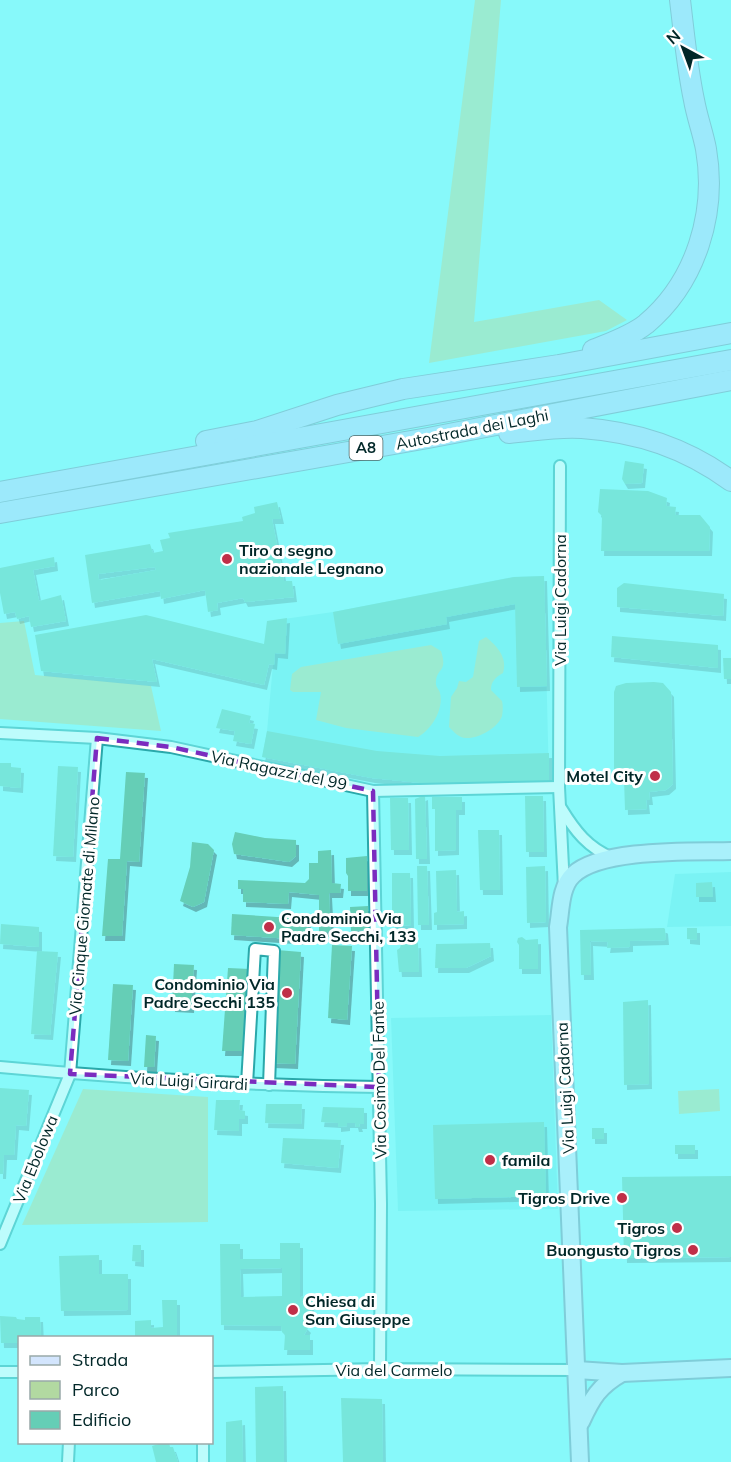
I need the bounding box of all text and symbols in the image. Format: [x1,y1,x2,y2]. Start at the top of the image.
north arrow [653,18,713,78]
text: N [662,25,684,48]
street label: Autostrada dei Laghi [394,404,550,454]
road number: A8 [350,436,382,460]
street label: Via Luigi Cadorna [550,534,570,666]
place label: Tiro a segno nazionale Legnano [239,540,384,578]
marker: Tiro a segno nazionale Legnano [220,552,234,566]
street label: Via Ragazzi del 99 [209,746,349,794]
place label: Motel City [566,766,643,786]
marker: Motel City [648,769,662,783]
street label: Via Cinque Giornate di Milano [64,796,104,1016]
place label: Condominio Via Padre Secchi, 133 [281,908,416,946]
marker: Condominio Via Padre Secchi, 133 [262,920,276,934]
place label: Condominio Via Padre Secchi 135 [143,974,275,1012]
marker: Condominio Via Padre Secchi 135 [280,986,294,1000]
street label: Via Cosimo Del Fante [368,1001,390,1159]
street label: Via Luigi Cadorna [552,1022,578,1154]
street label: Via Luigi Girardi [130,1068,248,1094]
street label: Via Ebolowa [8,1112,62,1206]
place label: famila [502,1150,550,1170]
marker: famila [483,1153,497,1167]
place label: Tigros Drive [518,1188,610,1208]
marker: Tigros Drive [615,1191,629,1205]
place label: Tigros [617,1218,665,1238]
marker: Tigros [670,1221,684,1235]
place label: Buongusto Tigros [546,1240,681,1260]
marker: Buongusto Tigros [686,1243,700,1257]
place label: Chiesa di San Giuseppe [305,1291,410,1329]
marker: Chiesa di San Giuseppe [286,1303,300,1317]
legend [18,1336,213,1444]
text: Strada [72,1348,128,1371]
street label: Via del Carmelo [336,1360,452,1380]
text: Parco [72,1378,120,1401]
text: Edificio [72,1408,131,1431]

